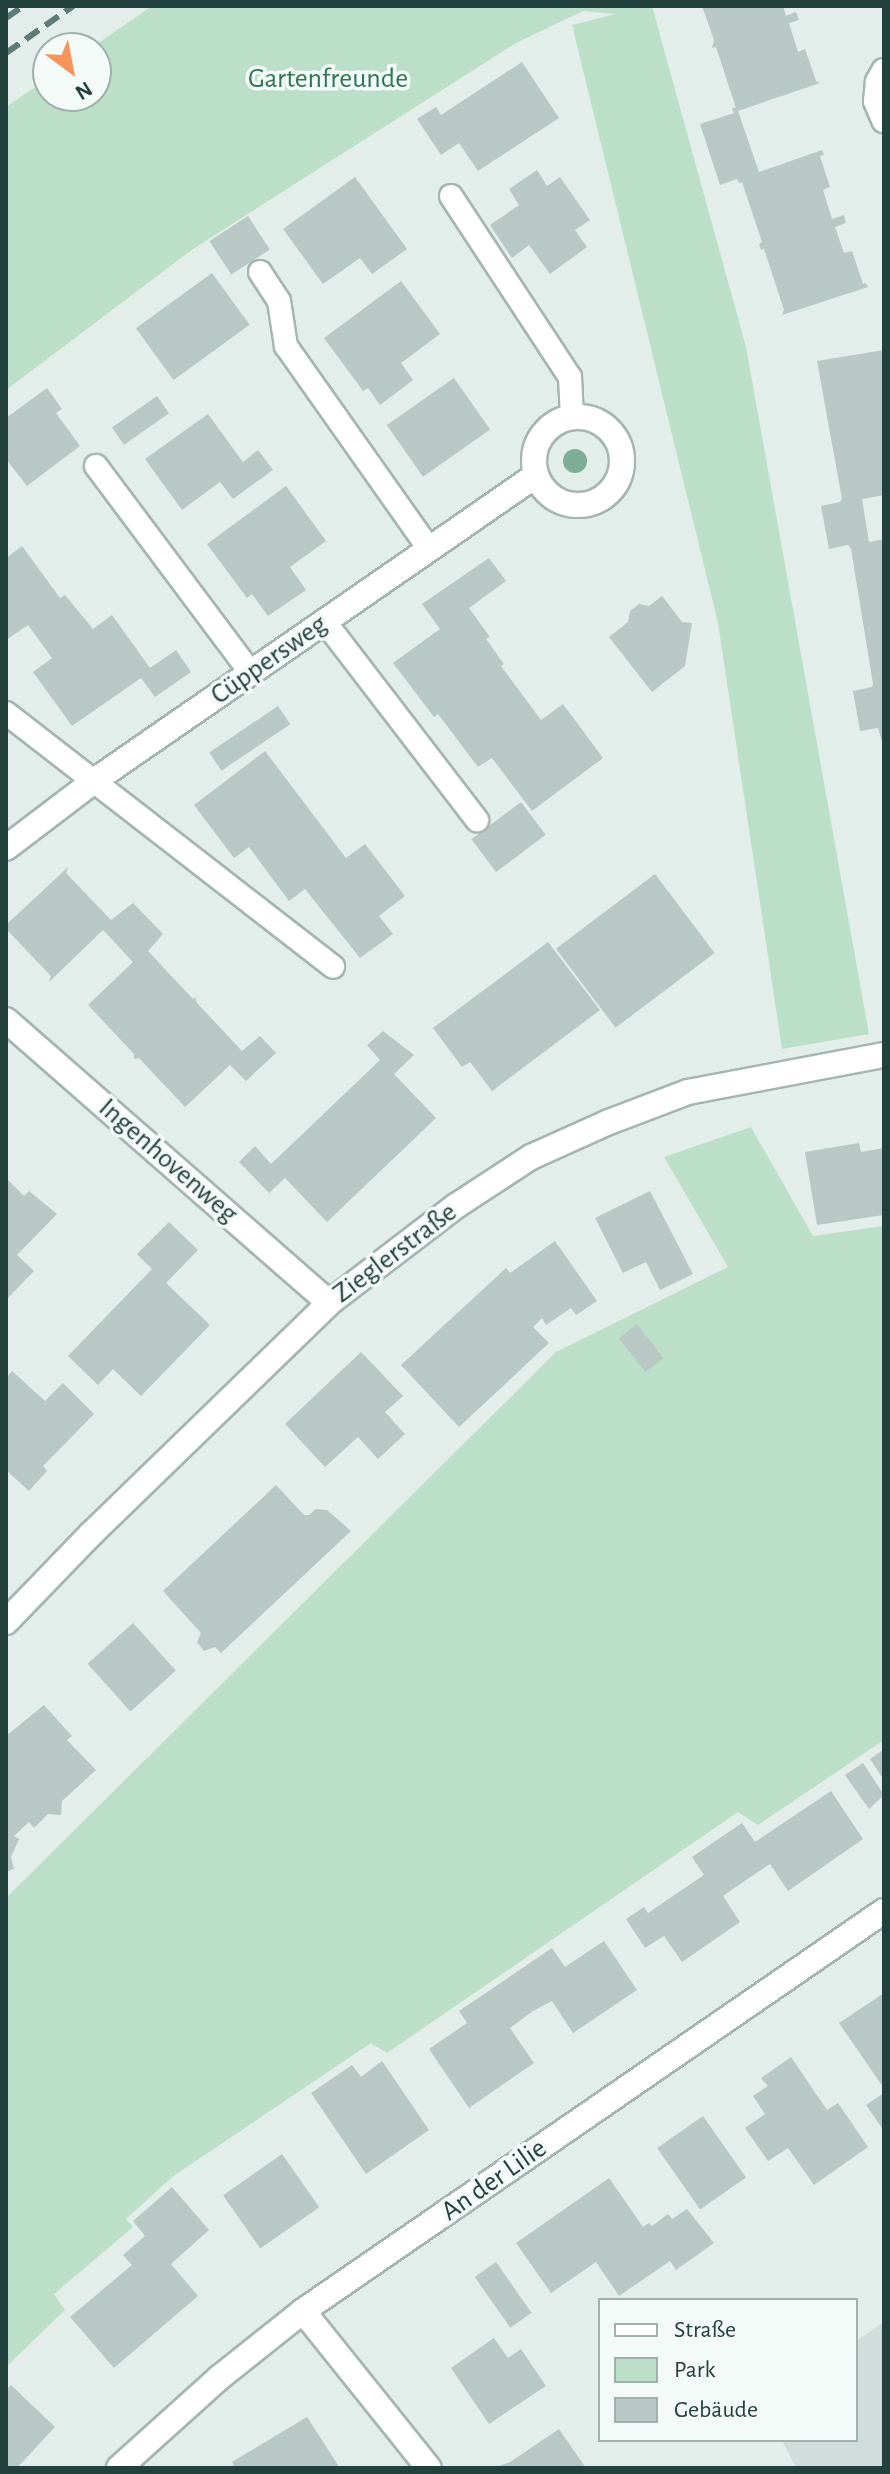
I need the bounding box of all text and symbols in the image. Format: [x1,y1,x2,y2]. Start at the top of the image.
north arrow [32,32,112,112]
park label: Gartenfreunde [248,62,408,96]
text: N [71,77,96,104]
street label: Cüppersweg [204,608,334,712]
street label: Ingenhovenweg [91,1091,245,1231]
street label: Zieglerstraße [327,1196,463,1310]
street label: An der Lilie [435,2132,553,2228]
legend [598,2298,858,2442]
text: Straße [674,2318,736,2342]
text: Park [674,2358,715,2382]
text: Gebäude [674,2398,758,2422]

